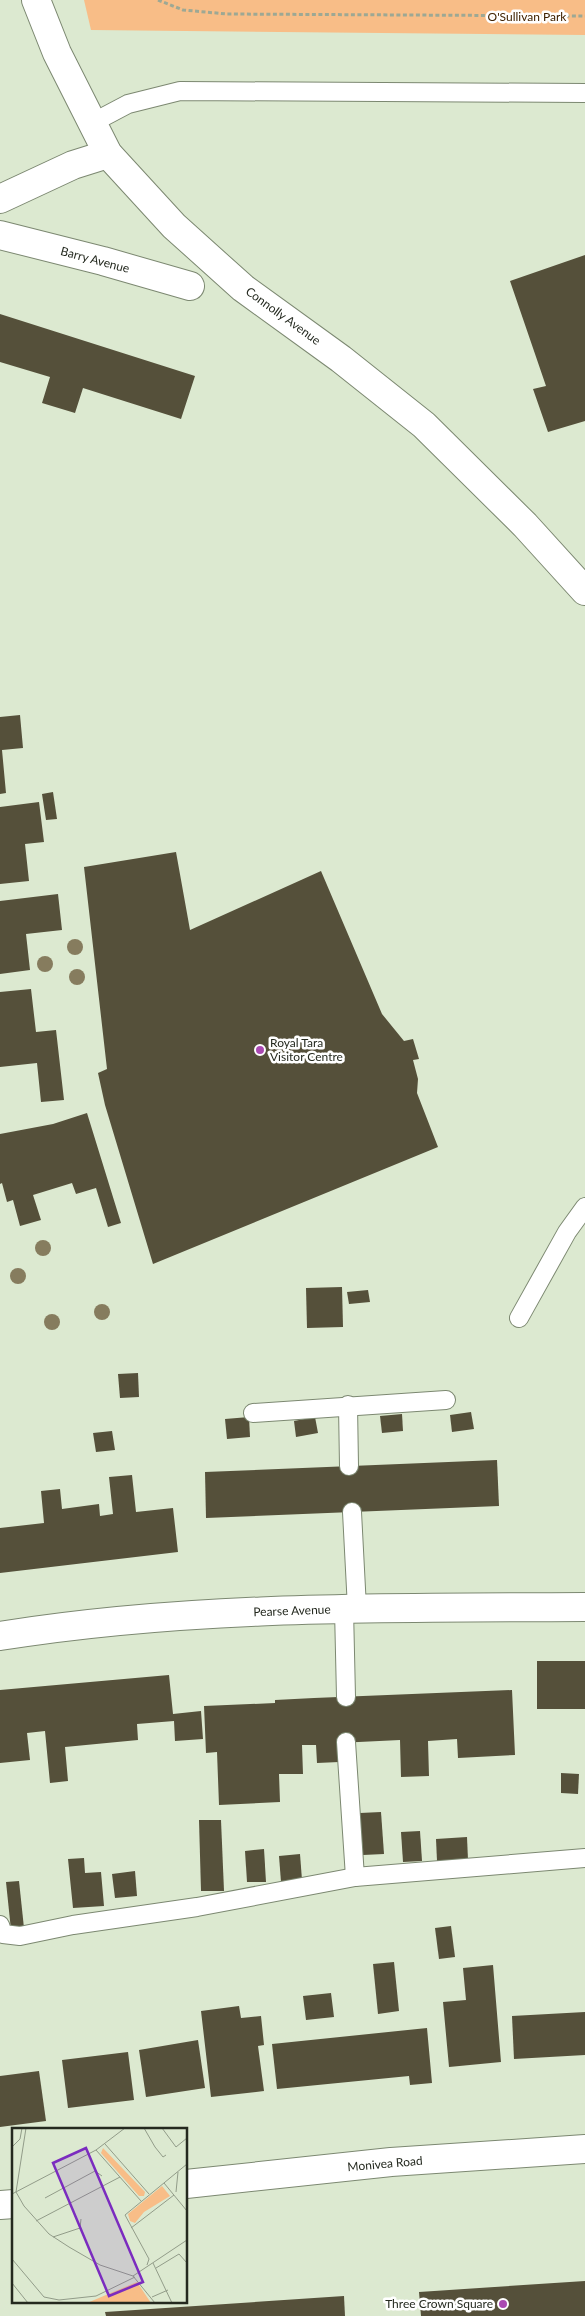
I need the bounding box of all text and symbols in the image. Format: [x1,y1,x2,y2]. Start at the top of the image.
park label: O'Sullivan Park [488,9,567,24]
street label: Barry Avenue [59,243,131,276]
street label: Connolly Avenue [243,283,324,348]
place label: Royal Tara Visitor Centre [270,1035,343,1064]
marker: Royal Tara Visitor Centre [254,1044,266,1056]
street label: Pearse Avenue [253,1602,331,1619]
inset map [12,2128,188,2304]
street label: Monivea Road [347,2153,423,2174]
place label: Three Crown Square [385,2296,493,2311]
marker: Three Crown Square [497,2298,509,2310]

